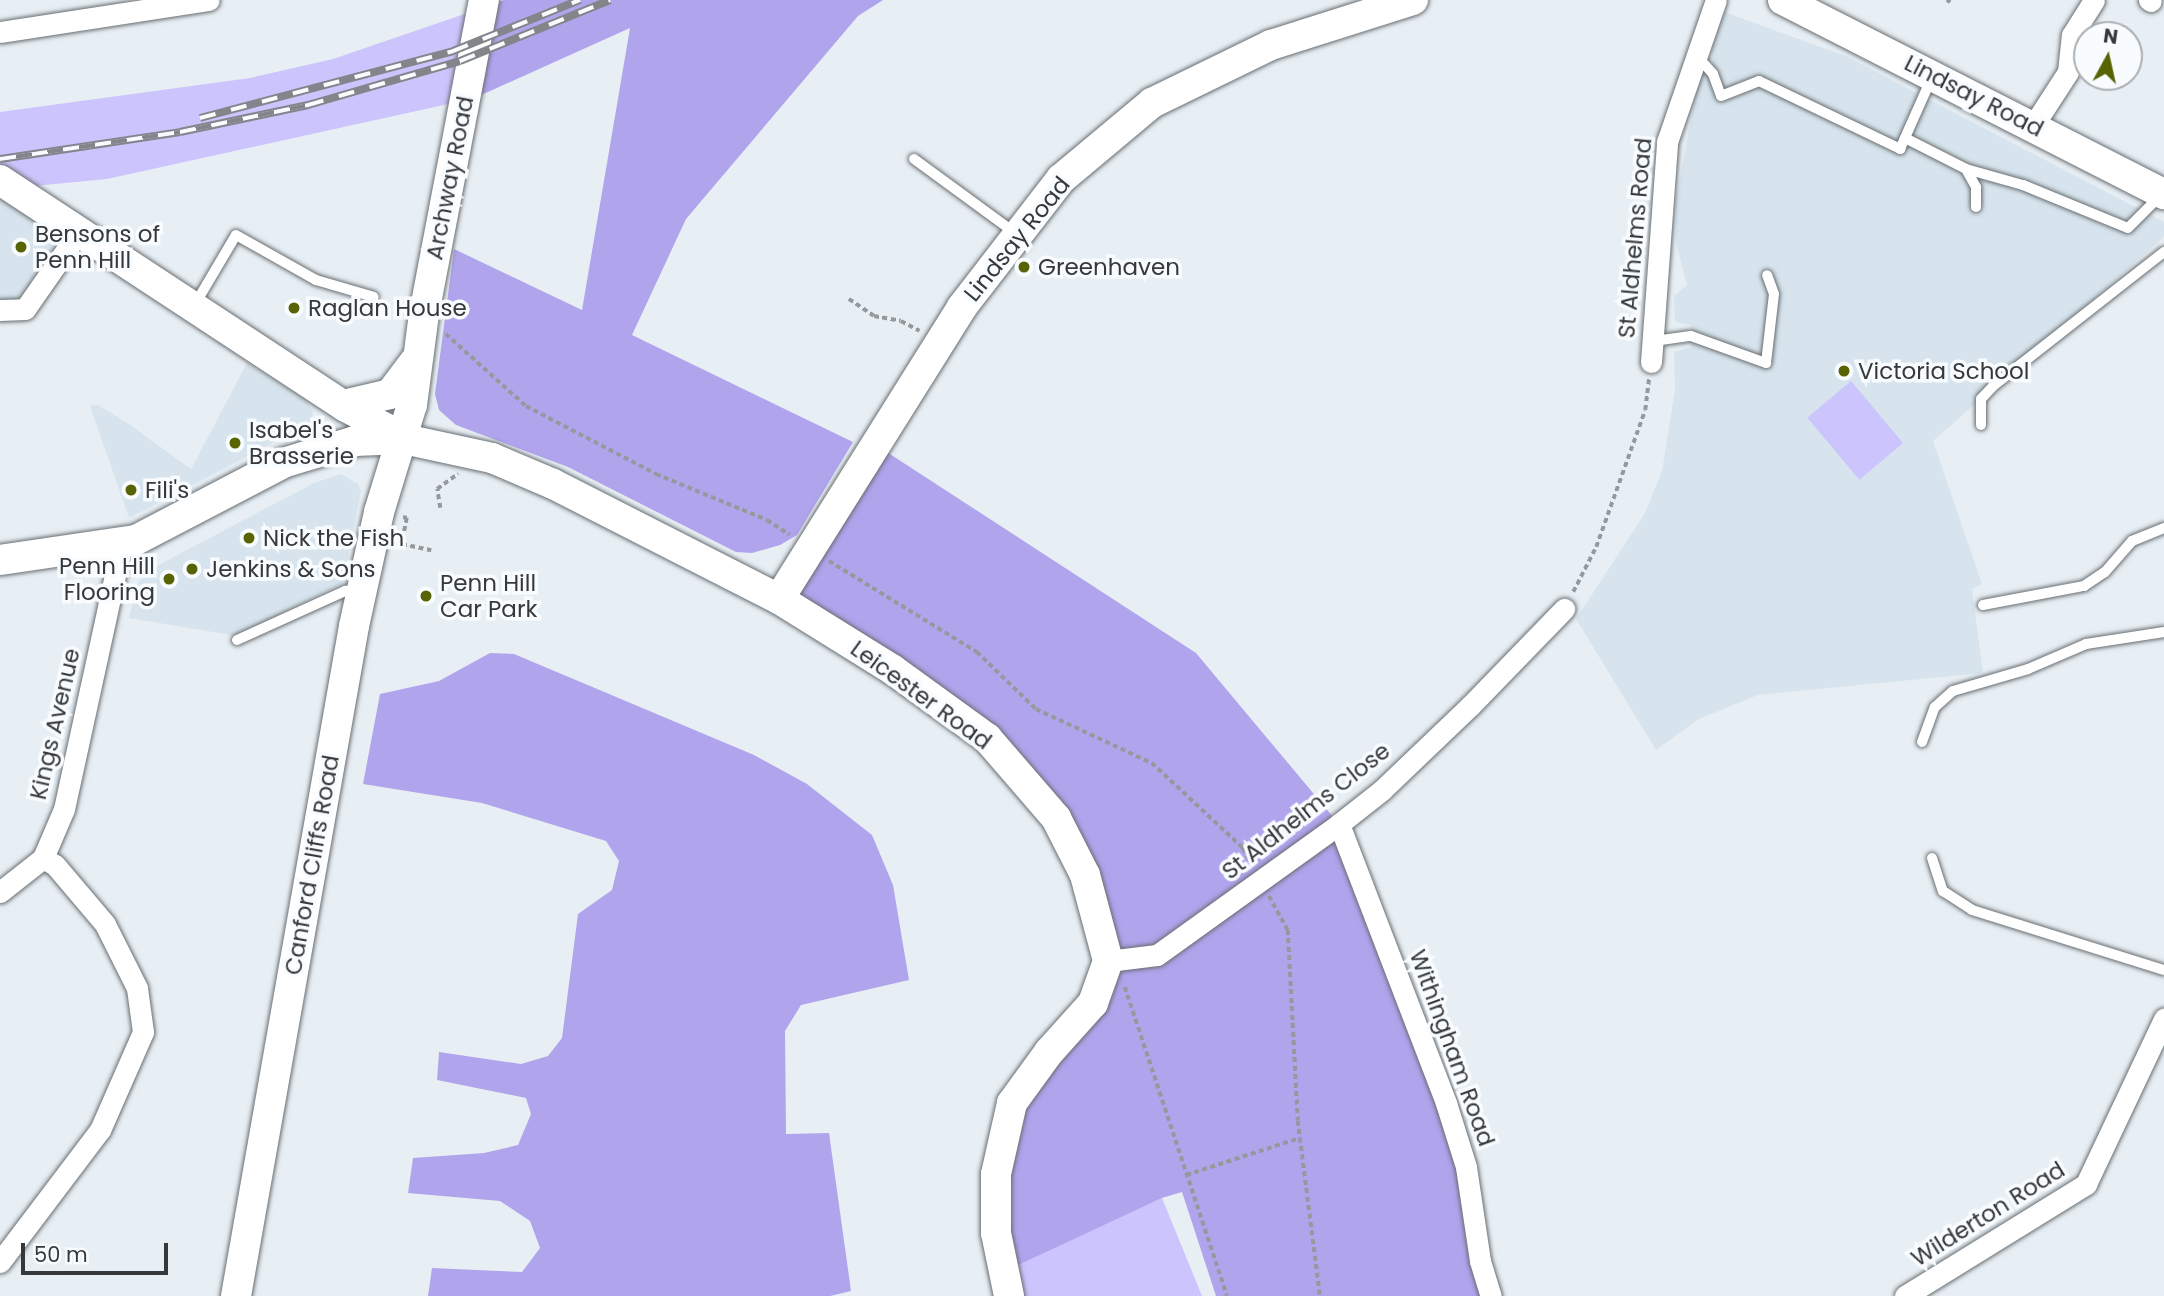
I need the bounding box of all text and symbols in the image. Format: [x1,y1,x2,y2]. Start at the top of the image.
north arrow [2073,21,2143,91]
text: N [2102,22,2120,51]
street label: Lindsay Road [1900,49,2048,143]
street label: Archway Road [421,94,479,262]
street label: St Aldhelms Road [1612,137,1658,339]
street label: Lindsay Road [958,171,1076,307]
place label: Bensons of Penn Hill [35,220,160,274]
marker: Bensons of Penn Hill [13,239,29,255]
place label: Greenhaven [1038,253,1180,281]
marker: Greenhaven [1016,259,1032,275]
place label: Raglan House [308,294,467,322]
marker: Raglan House [286,300,302,316]
place label: Victoria School [1858,357,2029,385]
marker: Victoria School [1836,363,1852,379]
place label: Isabel's Brasserie [249,416,354,470]
marker: Isabel's Brasserie [227,435,243,451]
place label: Fili's [145,476,189,504]
marker: Fili's [123,482,139,498]
place label: Nick the Fish [263,524,404,552]
marker: Nick the Fish [241,530,257,546]
place label: Penn Hill Flooring [59,552,155,606]
place label: Jenkins & Sons [206,555,376,583]
marker: Jenkins & Sons [184,561,200,577]
place label: Penn Hill Car Park [440,569,537,623]
marker: Penn Hill Flooring [161,571,177,587]
marker: Penn Hill Car Park [418,588,434,604]
street label: Leicester Road [845,635,997,755]
street label: Kings Avenue [24,646,86,802]
street label: St Aldhelms Close [1216,737,1396,885]
street label: Canford Cliffs Road [279,753,345,977]
street label: Withingham Road [1404,946,1500,1150]
street label: Wilderton Road [1906,1156,2070,1272]
scale bar [24,1230,172,1274]
text: 50 m [34,1240,88,1269]

